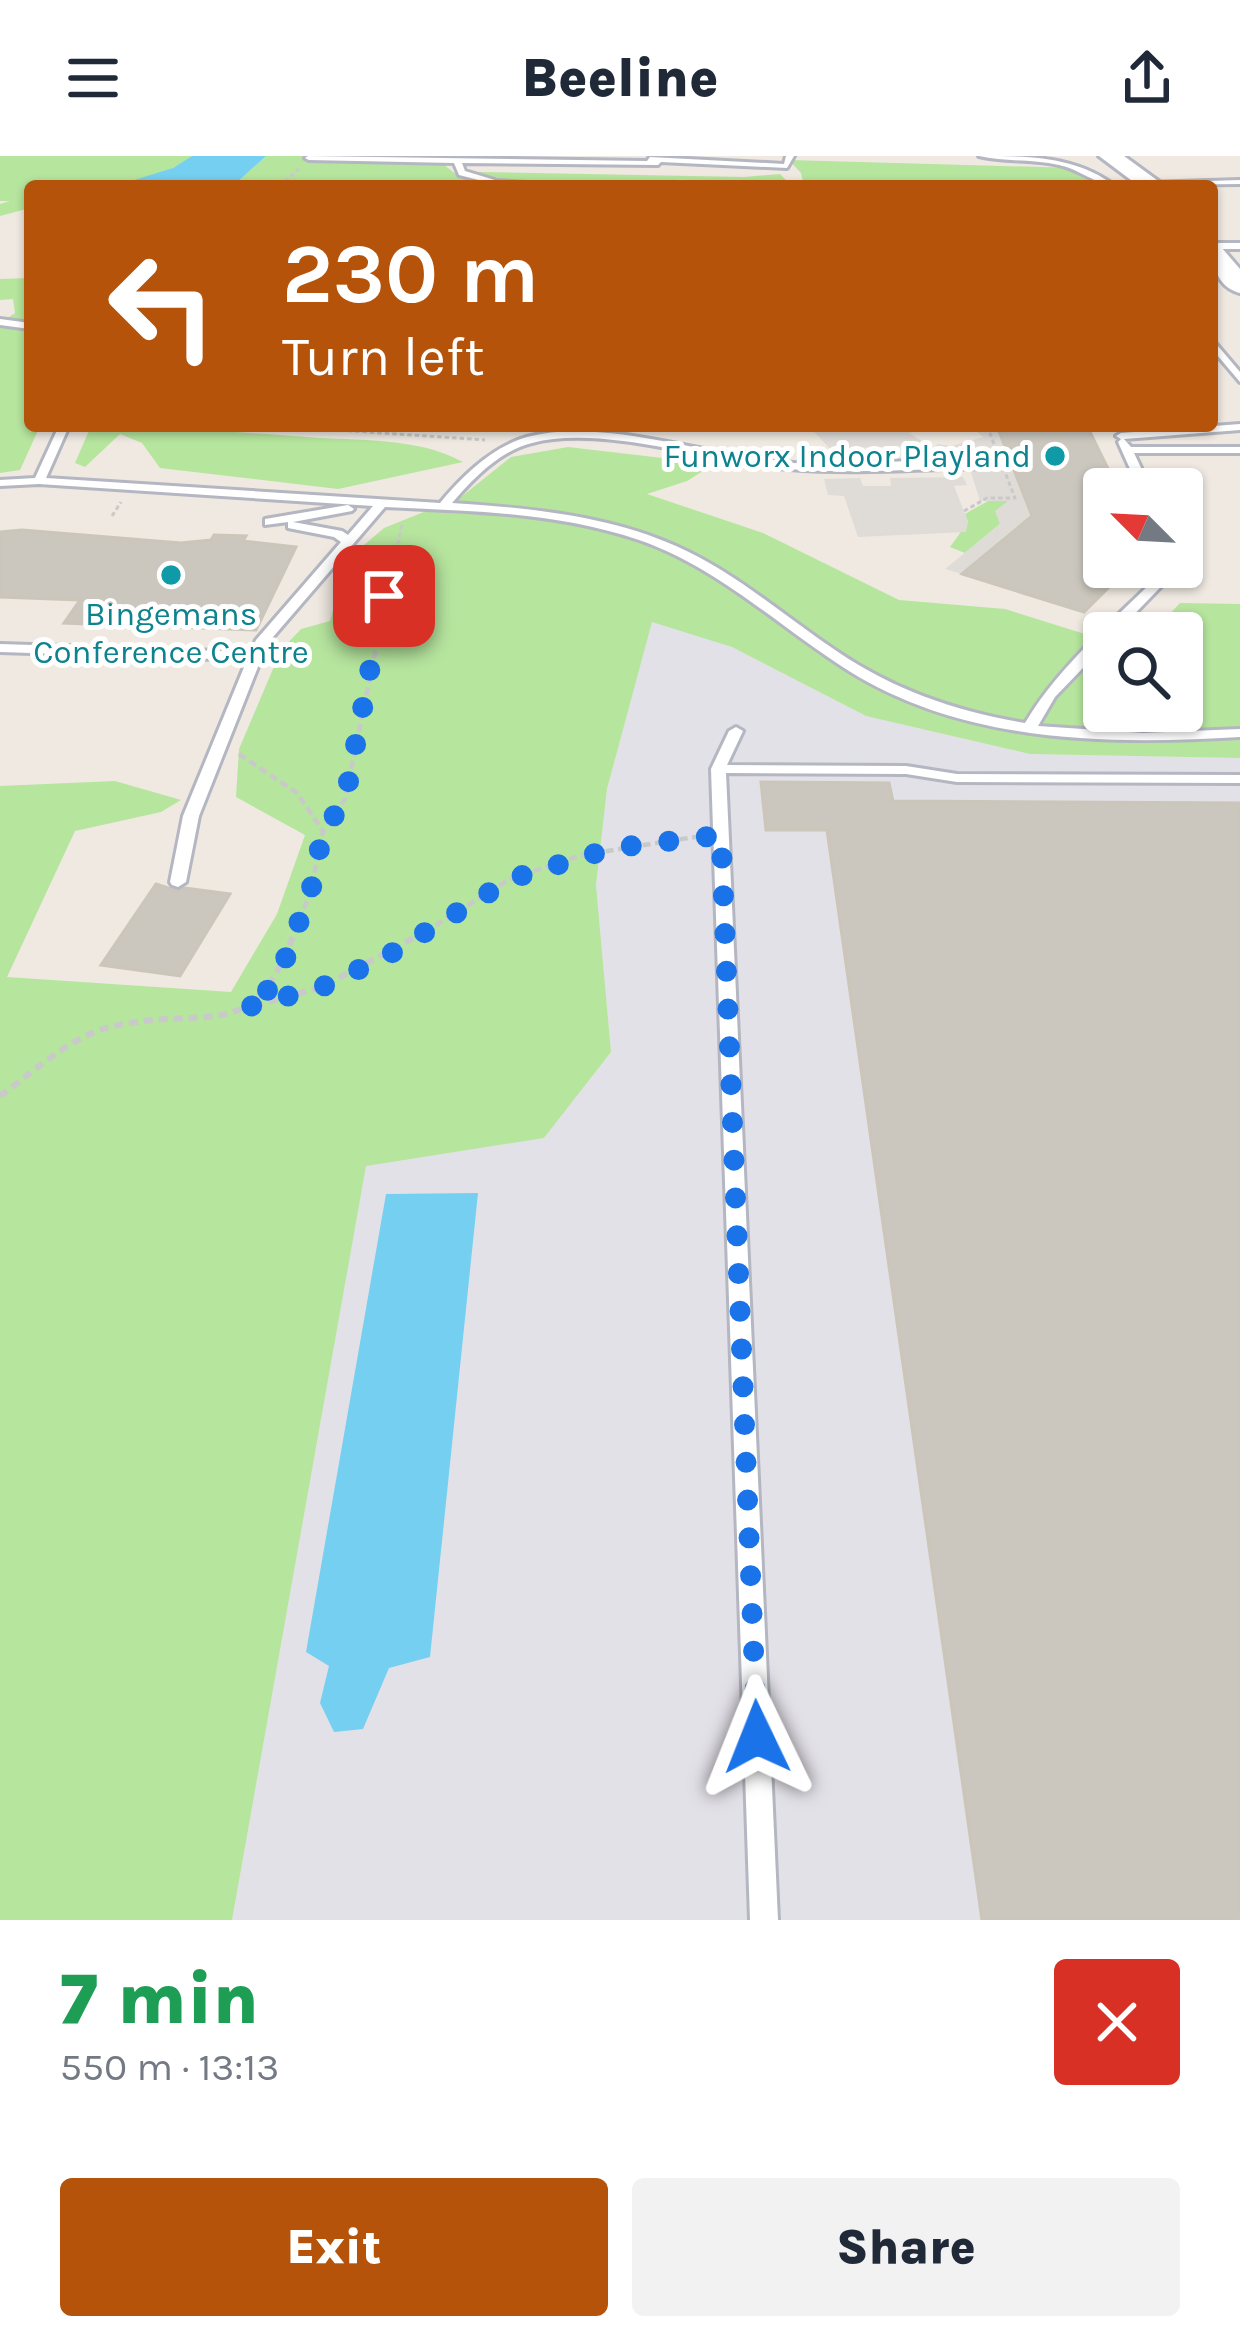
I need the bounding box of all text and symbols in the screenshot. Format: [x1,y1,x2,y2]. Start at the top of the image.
icon: menu [60,45,126,111]
icon: share [1114,45,1180,111]
text: Beeline [521,46,719,110]
text: 230 m [282,225,539,323]
icon: left [84,228,240,384]
text: Turn left [282,325,485,389]
place label: Funworx Indoor Playland [664,437,1031,475]
marker: Funworx Indoor Playland [1042,443,1068,469]
north arrow [1083,468,1203,588]
map controls [1083,468,1203,732]
pin [333,545,435,647]
marker: Bingemans Conference Centre [158,562,184,588]
icon: arrive [351,563,417,629]
place label: Bingemans Conference Centre [33,595,309,671]
button: search [1083,612,1203,732]
position arrow [694,1674,820,1800]
text: 7 min [60,1957,259,2041]
button: close [1054,1959,1180,2085]
text: 550 m · 13:13 [60,2044,279,2090]
button: Exit [60,2178,608,2316]
button: Share [632,2178,1180,2316]

